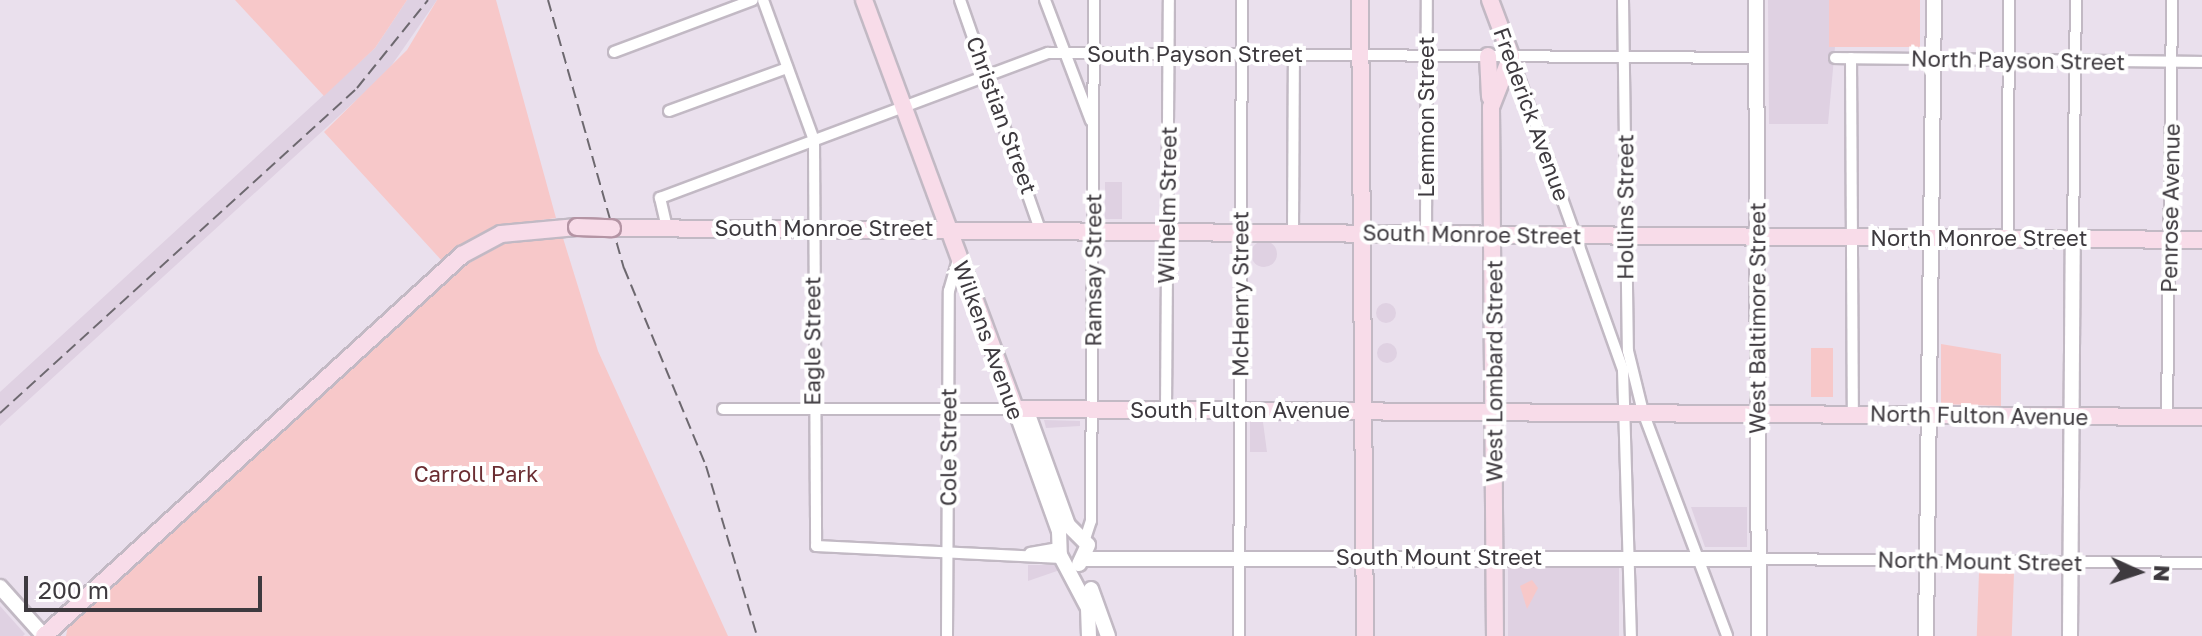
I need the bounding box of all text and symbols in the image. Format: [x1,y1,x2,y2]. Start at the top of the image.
street label: Frederick Avenue [1488,24,1576,204]
street label: Christian Street [961,33,1043,197]
street label: Lemmon Street [1413,36,1439,198]
street label: South Payson Street [1087,41,1303,67]
street label: North Payson Street [1911,45,2125,75]
street label: Penrose Avenue [2155,123,2185,293]
street label: Wilhelm Street [1152,126,1182,284]
street label: Hollins Street [1612,134,1638,280]
street label: Ramsay Street [1080,193,1106,347]
street label: West Baltimore Street [1744,202,1770,434]
street label: McHenry Street [1227,211,1253,377]
street label: South Monroe Street [714,215,934,241]
street label: South Monroe Street [1362,219,1582,249]
street label: North Monroe Street [1870,225,2088,251]
street label: Wilkens Avenue [948,257,1030,423]
street label: West Lombard Street [1481,260,1507,482]
street label: Eagle Street [799,276,825,406]
street label: Cole Street [935,388,961,506]
street label: South Fulton Avenue [1130,397,1350,423]
street label: North Fulton Avenue [1870,400,2088,430]
park label: Carroll Park [414,461,538,487]
north arrow [2098,532,2178,612]
street label: South Mount Street [1336,544,1542,570]
street label: North Mount Street [1877,546,2083,576]
scale bar [28,560,266,610]
text: N [2149,564,2176,582]
text: 200 m [38,575,109,604]

